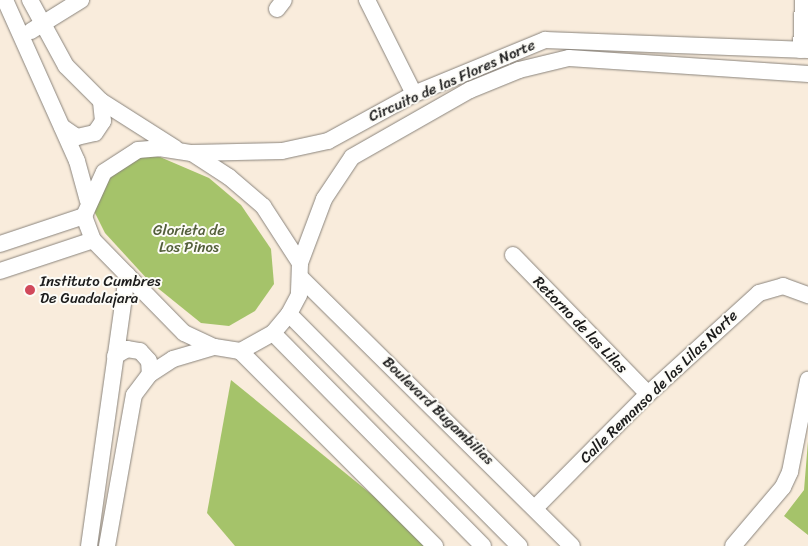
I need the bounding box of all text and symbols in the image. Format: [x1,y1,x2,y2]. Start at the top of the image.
street label: Circuito de las Flores Norte [365,36,539,126]
park label: Glorieta de Los Pinos [153,221,225,256]
place label: Instituto Cumbres De Guadalajara [40,272,161,307]
street label: Retorno de las Lilas [529,273,631,377]
marker: Instituto Cumbres De Guadalajara [24,284,36,296]
street label: Calle Remanso de las Lilas Norte [576,307,742,467]
street label: Boulevard Bugambilias [378,353,498,469]

